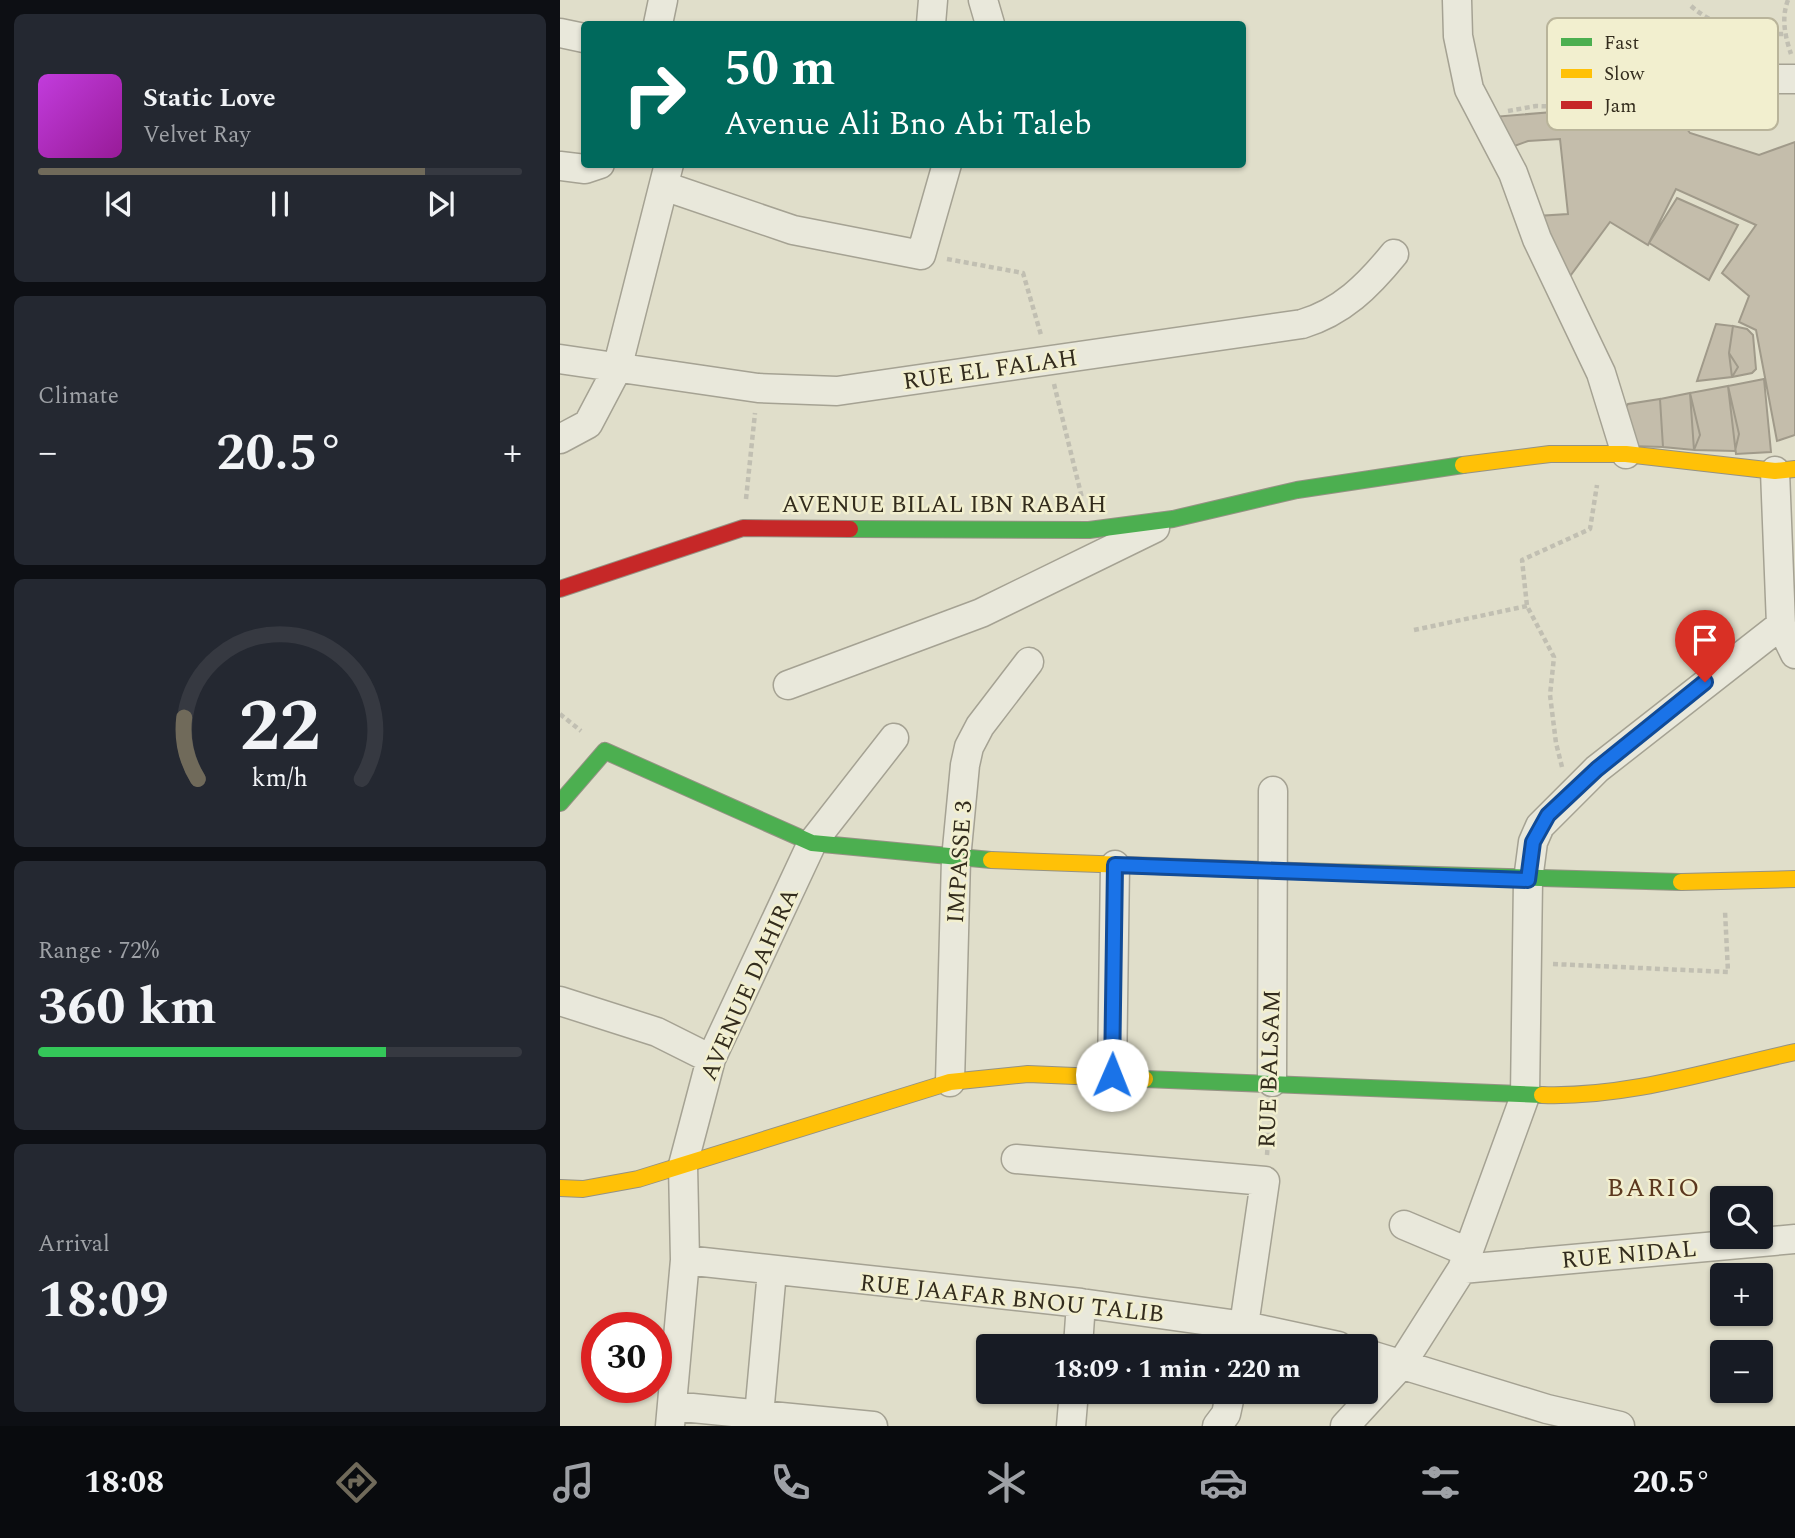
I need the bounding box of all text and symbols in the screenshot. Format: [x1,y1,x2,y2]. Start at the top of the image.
legend [1547,18,1778,130]
text: Fast [1604,29,1640,58]
text: 50 m [724,32,835,107]
icon: right [609,49,700,140]
text: Slow [1604,60,1645,89]
text: Static Love [143,78,276,118]
text: Jam [1604,92,1636,121]
text: Avenue Ali Bno Abi Taleb [724,100,1092,149]
text: Velvet Ray [143,118,250,153]
icon: previous [100,185,138,223]
icon: pause [261,185,299,223]
icon: next [422,185,460,223]
street label: RUE EL FALAH [901,340,1080,400]
text: Climate [38,379,119,414]
text: 20.5° [216,414,344,493]
text: − [38,424,57,482]
text: + [503,424,522,482]
street label: AVENUE BILAL IBN RABAH [781,487,1107,523]
pin [1675,610,1735,682]
icon: arrive [1686,621,1724,659]
text: 22 [239,672,321,783]
text: km/h [252,760,308,798]
street label: IMPASSE 3 [938,800,982,925]
street label: AVENUE DAHIRA [691,882,809,1087]
text: Range · 72% [38,934,159,969]
text: 360 km [38,968,217,1047]
street label: RUE BALSAM [1249,989,1291,1149]
position arrow [1075,1038,1149,1112]
district label: BARIO [1607,1168,1701,1208]
map controls [1710,1186,1773,1403]
button: search [1710,1186,1773,1249]
text: Arrival [38,1227,110,1262]
street label: RUE NIDAL [1560,1231,1698,1279]
text: 18:09 [38,1261,169,1340]
button: + [1710,1263,1773,1326]
street label: RUE JAAFAR BNOU TALIB [858,1265,1166,1333]
speed limit sign: 30 [581,1312,672,1403]
button: − [1710,1340,1773,1403]
text: 18:09 · 1 min · 220 m [1053,1349,1301,1389]
text: 18:08 [84,1458,164,1507]
icon: directions [332,1458,381,1507]
icon: music [549,1458,598,1507]
icon: phone [766,1458,815,1507]
icon: climate [982,1458,1031,1507]
icon: car [1199,1458,1248,1507]
icon: filters [1416,1458,1465,1507]
text: 20.5° [1633,1458,1711,1507]

